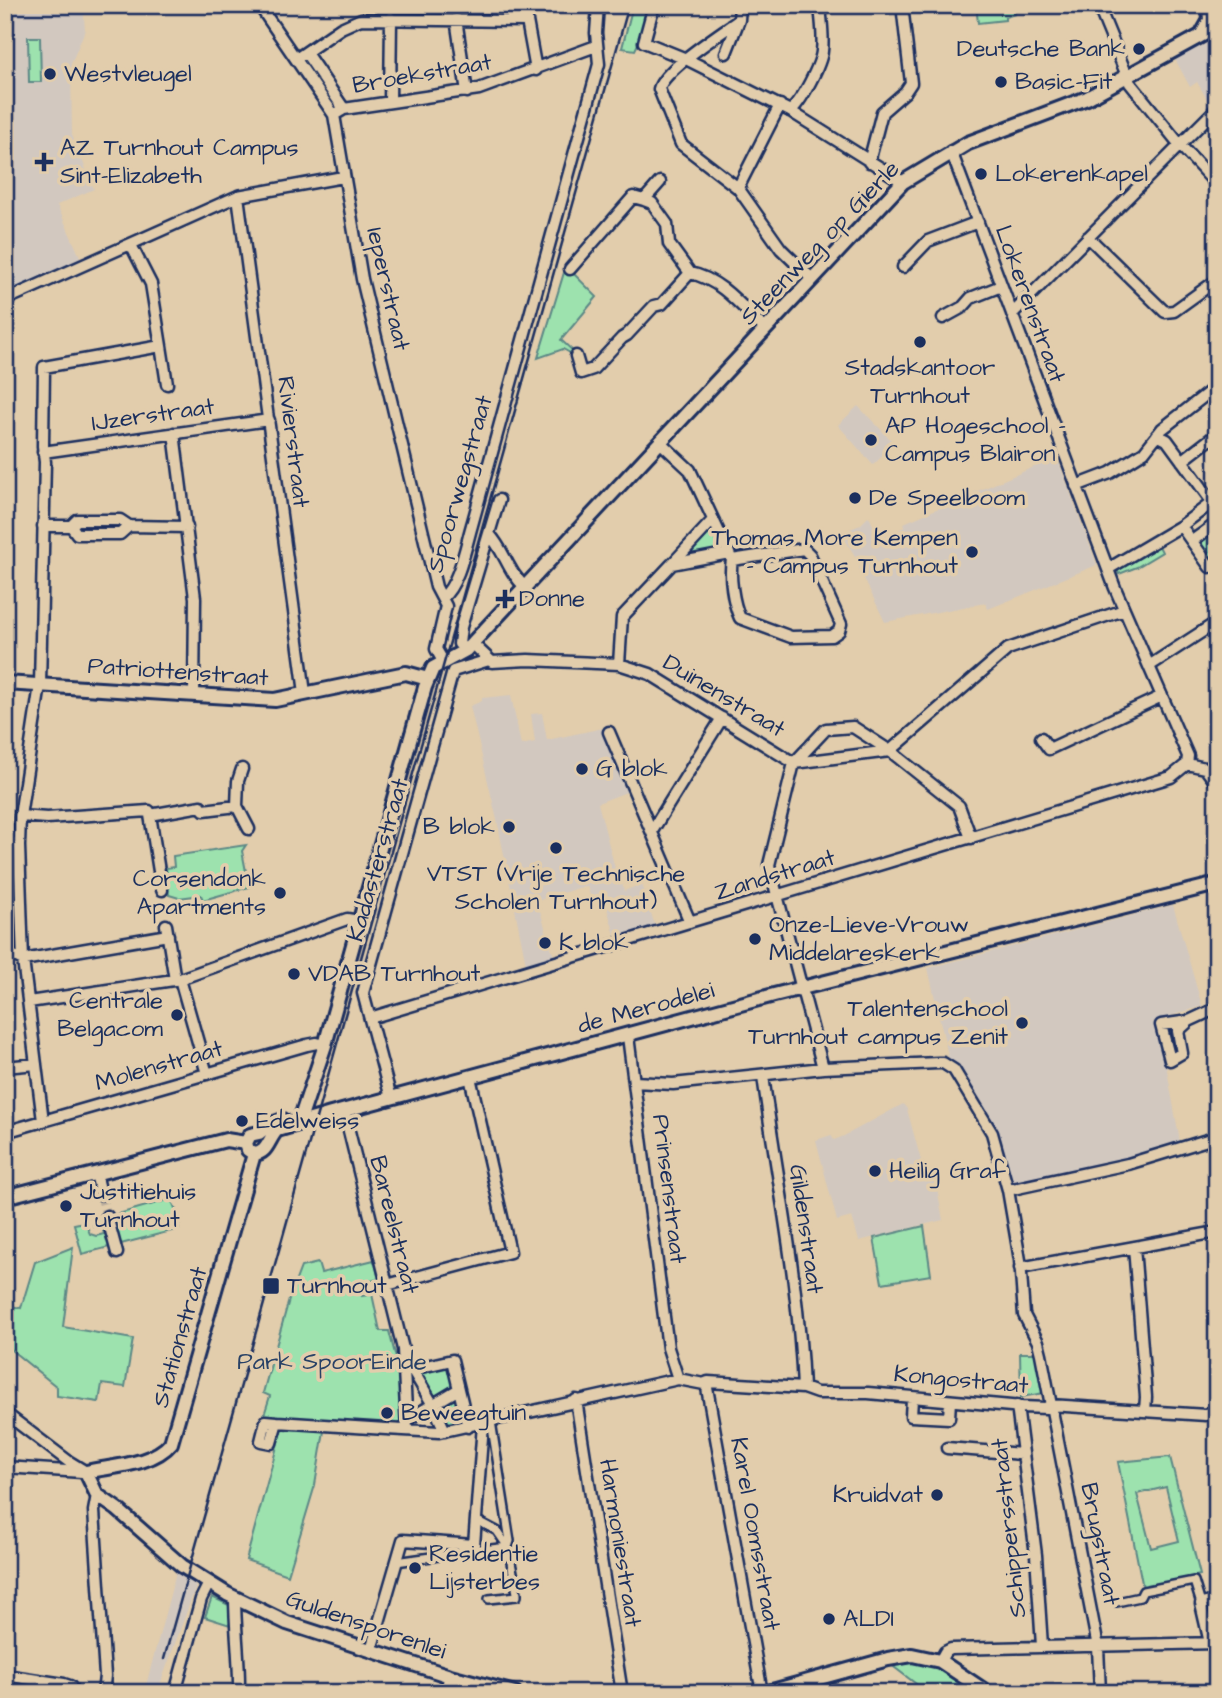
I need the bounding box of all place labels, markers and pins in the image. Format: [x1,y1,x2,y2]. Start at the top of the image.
place label: Deutsche Bank [957,32,1125,66]
marker: Deutsche Bank [1131,41,1147,57]
place label: Westvleugel [64,57,192,92]
place label: Basic-Fit [1015,65,1113,99]
marker: Westvleugel [42,66,58,82]
marker: Basic-Fit [993,74,1009,90]
place label: AZ Turnhout Campus Sint-Elizabeth [60,131,299,193]
marker: AZ Turnhout Campus Sint-Elizabeth [34,152,54,172]
place label: Lokerenkapel [995,157,1148,191]
marker: Lokerenkapel [973,166,989,182]
marker: Stadskantoor Turnhout [912,334,928,350]
place label: Stadskantoor Turnhout [845,351,995,413]
place label: AP Hogeschool - Campus Blairon [885,409,1066,471]
marker: AP Hogeschool - Campus Blairon [863,432,879,448]
place label: De Speelboom [869,481,1025,515]
marker: De Speelboom [847,490,863,506]
place label: Thomas More Kempen - Campus Turnhout [711,521,958,583]
marker: Thomas More Kempen - Campus Turnhout [964,544,980,560]
place label: Donne [519,582,585,616]
marker: Donne [497,591,513,607]
place label: G blok [596,752,668,786]
marker: G blok [574,761,590,777]
place label: B blok [423,810,495,844]
marker: B blok [501,819,517,835]
marker: VTST (Vrije Technische Scholen Turnhout) [548,840,564,856]
place label: VTST (Vrije Technische Scholen Turnhout) [427,857,685,919]
place label: Corsendonk Apartments [133,862,266,924]
marker: Corsendonk Apartments [272,885,288,901]
place label: Onze-Lieve-Vrouw Middelareskerk [769,908,969,970]
place label: K blok [559,926,629,960]
marker: Onze-Lieve-Vrouw Middelareskerk [747,931,763,947]
marker: K blok [537,935,553,951]
place label: VDAB Turnhout [308,957,481,991]
marker: VDAB Turnhout [286,966,302,982]
place label: Centrale Belgacom [57,984,163,1047]
place label: Talentenschool Turnhout campus Zenit [748,992,1008,1054]
marker: Centrale Belgacom [169,1007,185,1023]
marker: Talentenschool Turnhout campus Zenit [1014,1015,1030,1031]
place label: Edelweiss [256,1104,359,1138]
marker: Edelweiss [234,1113,250,1129]
place label: Heilig Graf [889,1154,1007,1189]
marker: Heilig Graf [867,1163,883,1179]
place label: Justitiehuis Turnhout [80,1175,196,1237]
marker: Justitiehuis Turnhout [58,1198,74,1214]
place label: Turnhout [287,1269,387,1303]
marker: Turnhout [261,1276,281,1296]
place label: Beweegtuin [401,1396,526,1431]
marker: Beweegtuin [379,1405,395,1421]
place label: Kruidvat [833,1478,923,1512]
marker: Kruidvat [929,1487,945,1503]
place label: Residentie Lijsterbes [429,1537,540,1599]
marker: Residentie Lijsterbes [407,1560,423,1576]
place label: ALDI [843,1602,894,1636]
marker: ALDI [821,1611,837,1627]

